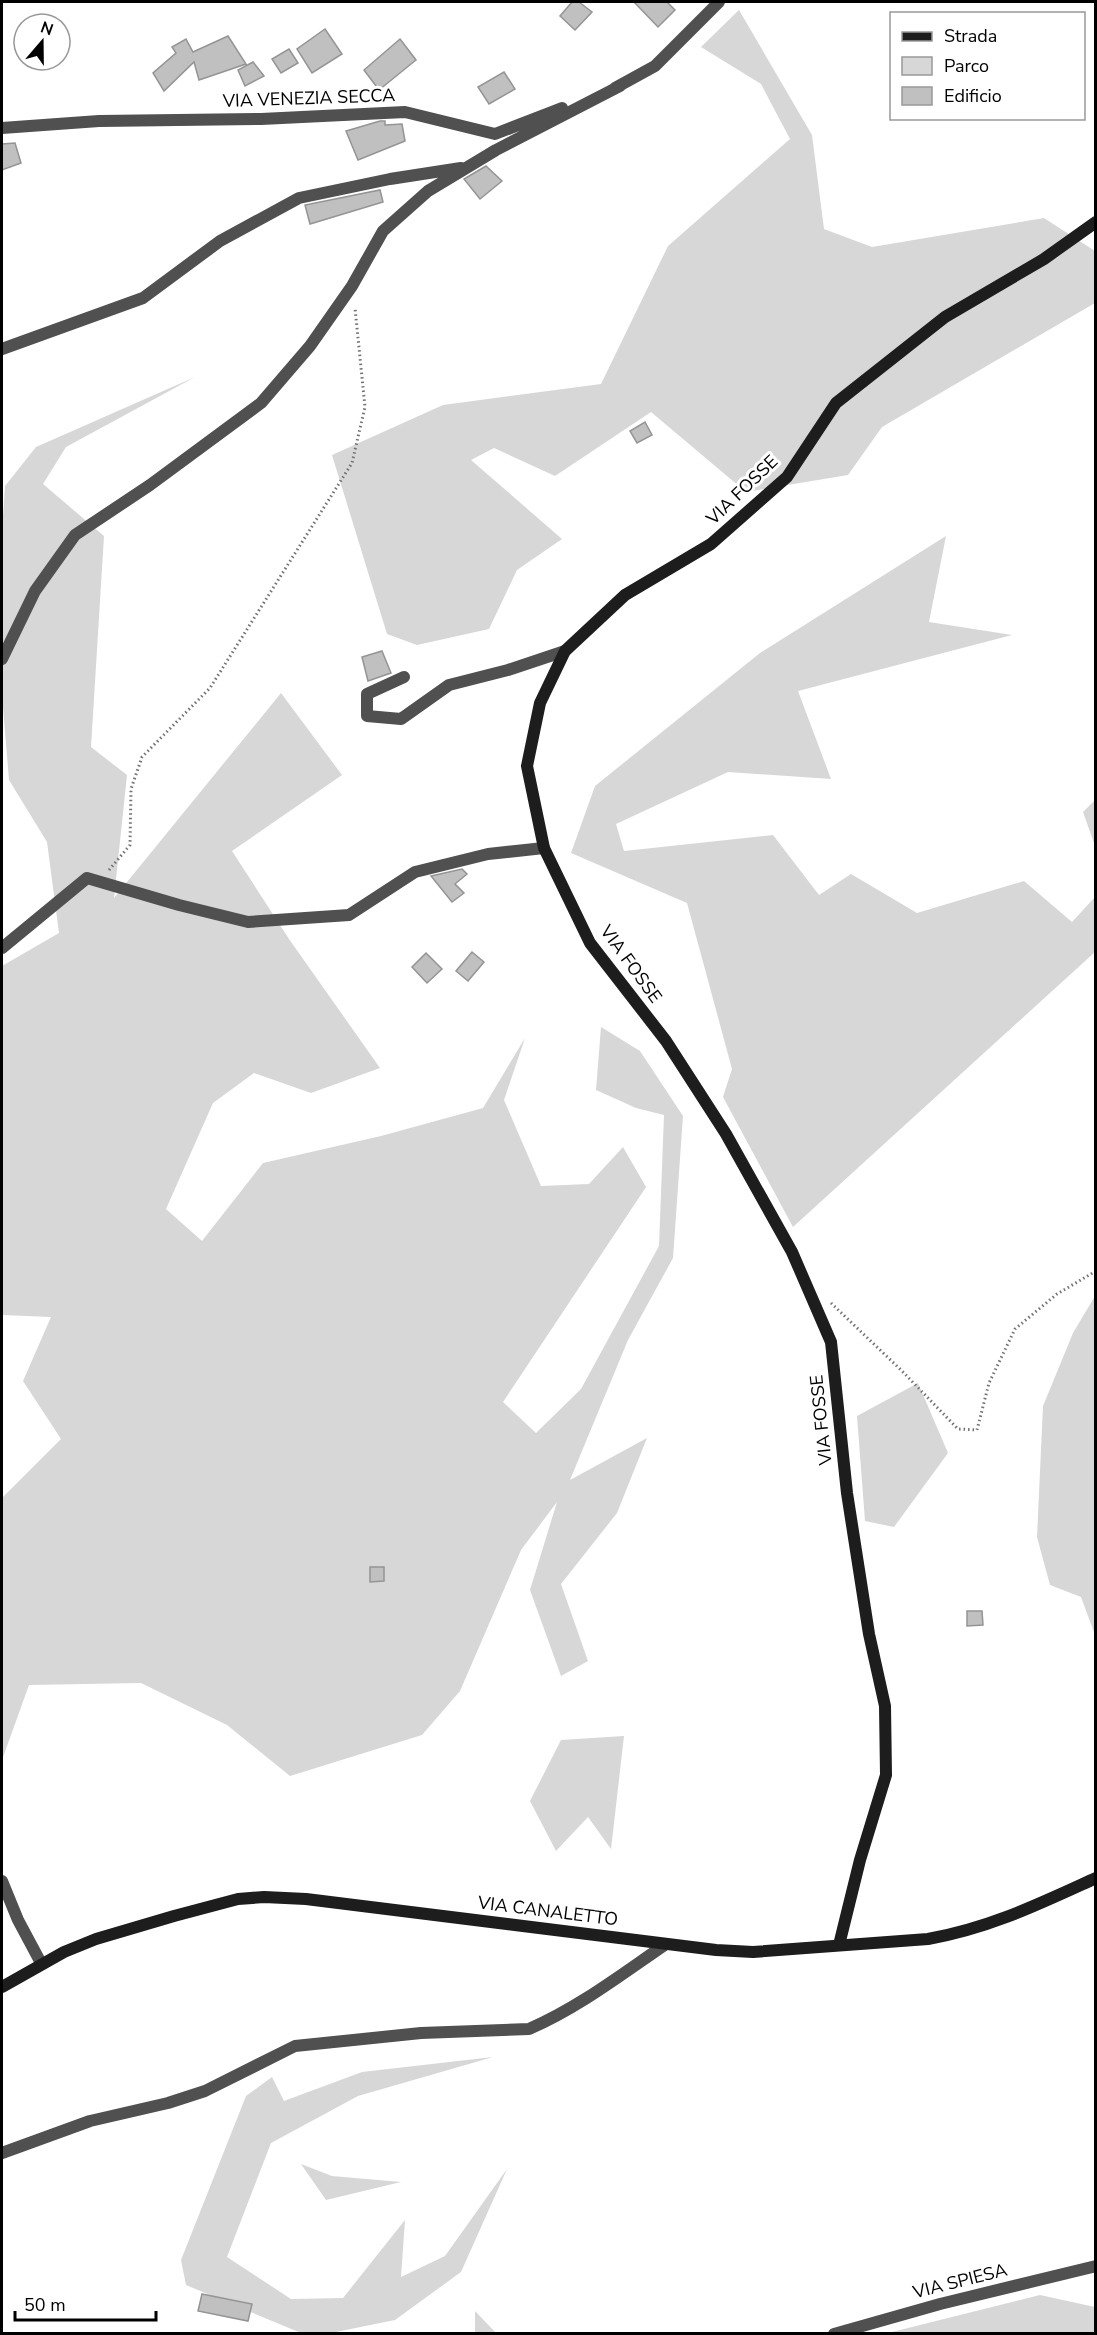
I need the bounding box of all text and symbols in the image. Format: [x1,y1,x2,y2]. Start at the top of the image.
north arrow [12,12,72,72]
legend [890,12,1085,120]
text: N [37,16,56,41]
text: Strada [944,24,997,48]
text: Parco [944,54,989,78]
street label: VIA VENEZIA SECCA [221,83,396,113]
text: Edificio [944,84,1002,108]
street label: VIA FOSSE [700,450,783,531]
street label: VIA FOSSE [594,919,667,1008]
street label: VIA FOSSE [804,1374,838,1467]
street label: VIA CANALETTO [476,1890,619,1932]
street label: VIA SPIESA [909,2258,1010,2305]
scale bar [15,2284,156,2322]
text: 50 m [24,2293,66,2317]

